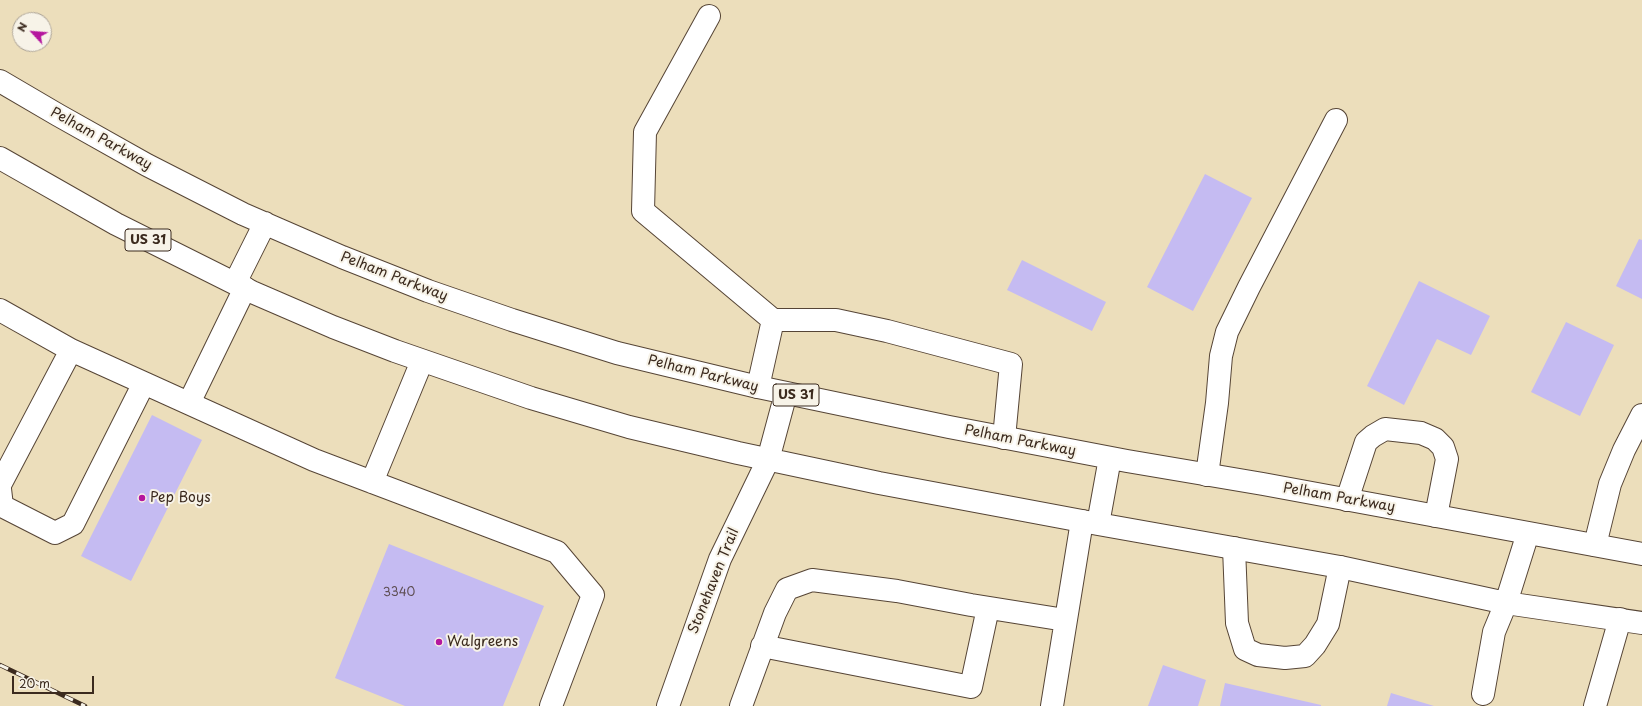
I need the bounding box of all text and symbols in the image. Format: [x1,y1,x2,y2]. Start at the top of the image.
north arrow [12,12,52,52]
text: N [12,19,31,35]
street label: Pelham Parkway [47,104,155,174]
road number: US 31 [125,229,171,251]
street label: Pelham Parkway [338,249,450,305]
street label: Pelham Parkway [646,352,760,396]
road number: US 31 [773,384,819,406]
street label: Pelham Parkway [963,422,1077,460]
street label: Pelham Parkway [1282,480,1396,516]
place label: Pep Boys [150,490,211,506]
marker: Pep Boys [137,493,147,503]
street label: Stonehaven Trail [685,526,743,636]
house number: 3340 [383,586,415,600]
place label: Walgreens [447,634,518,650]
marker: Walgreens [434,637,444,647]
scale bar [14,668,96,694]
text: 20 m [19,674,50,692]

